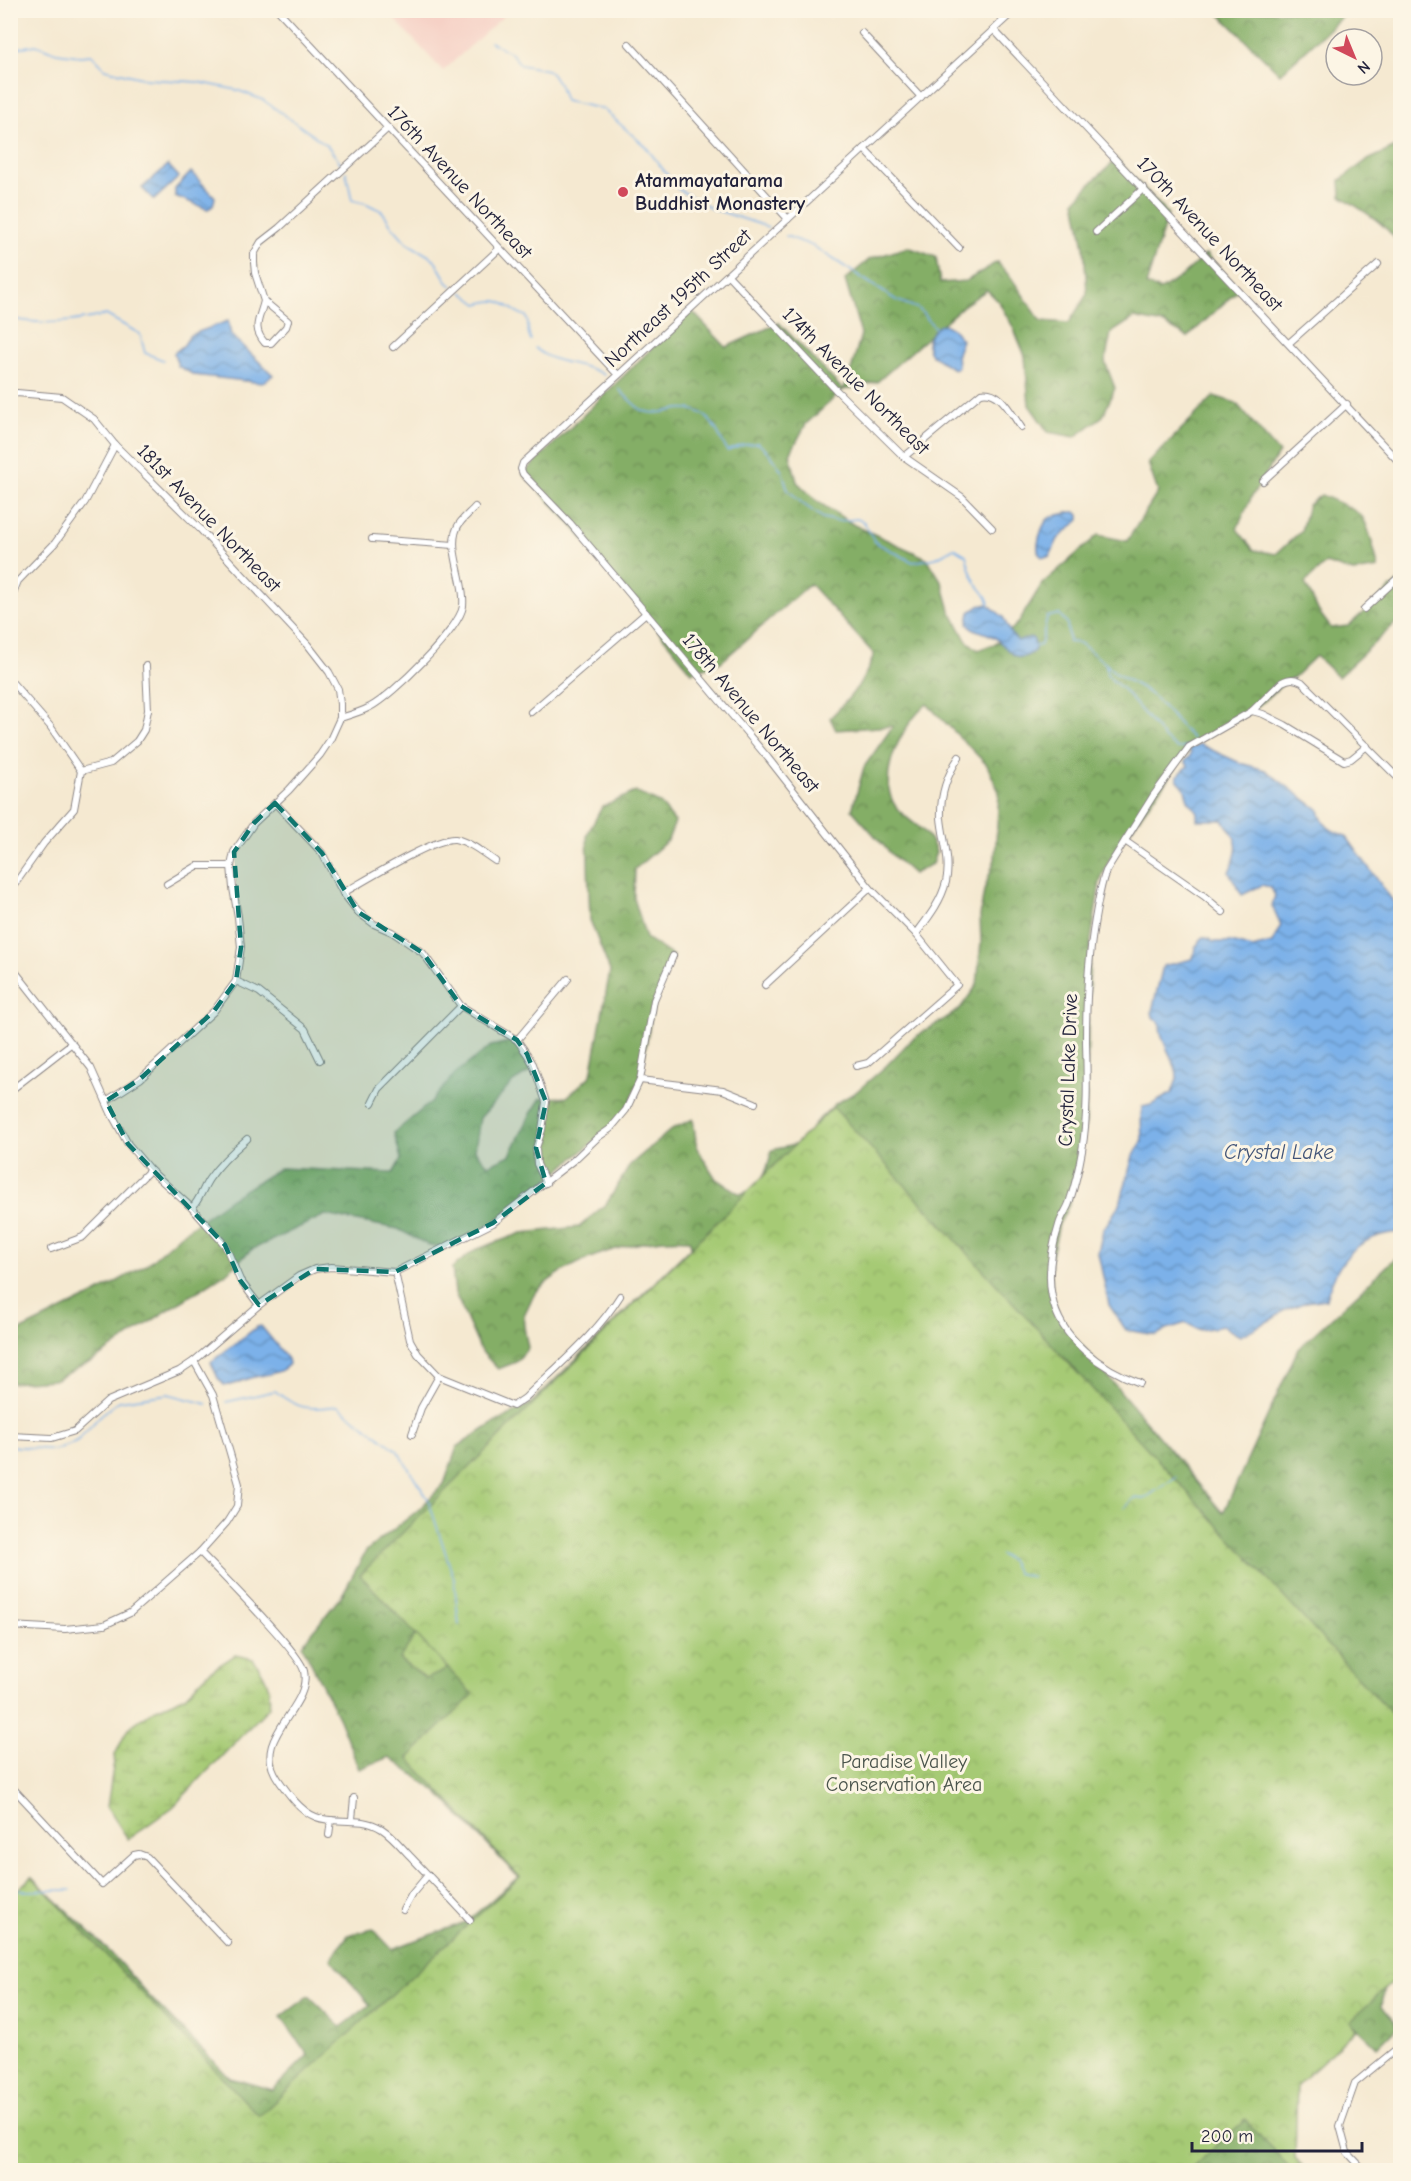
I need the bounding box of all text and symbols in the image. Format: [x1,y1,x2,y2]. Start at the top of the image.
north arrow [1324,27,1384,87]
text: N [1354,57,1374,77]
street label: 176th Avenue Northeast [383,101,538,264]
street label: 170th Avenue Northeast [1132,152,1288,317]
place label: Atammayatarama Buddhist Monastery [635,169,806,215]
marker: Atammayatarama Buddhist Monastery [616,185,630,199]
street label: Northeast 195th Street [600,223,757,372]
street label: 174th Avenue Northeast [778,303,935,460]
street label: 181st Avenue Northeast [132,439,287,598]
street label: 178th Avenue Northeast [678,629,825,798]
street label: Crystal Lake Drive [1054,993,1082,1147]
water label: Crystal Lake [1224,1140,1334,1164]
park label: Paradise Valley Conservation Area [826,1750,982,1796]
scale bar [1192,2115,1362,2153]
text: 200 m [1201,2126,1253,2147]

